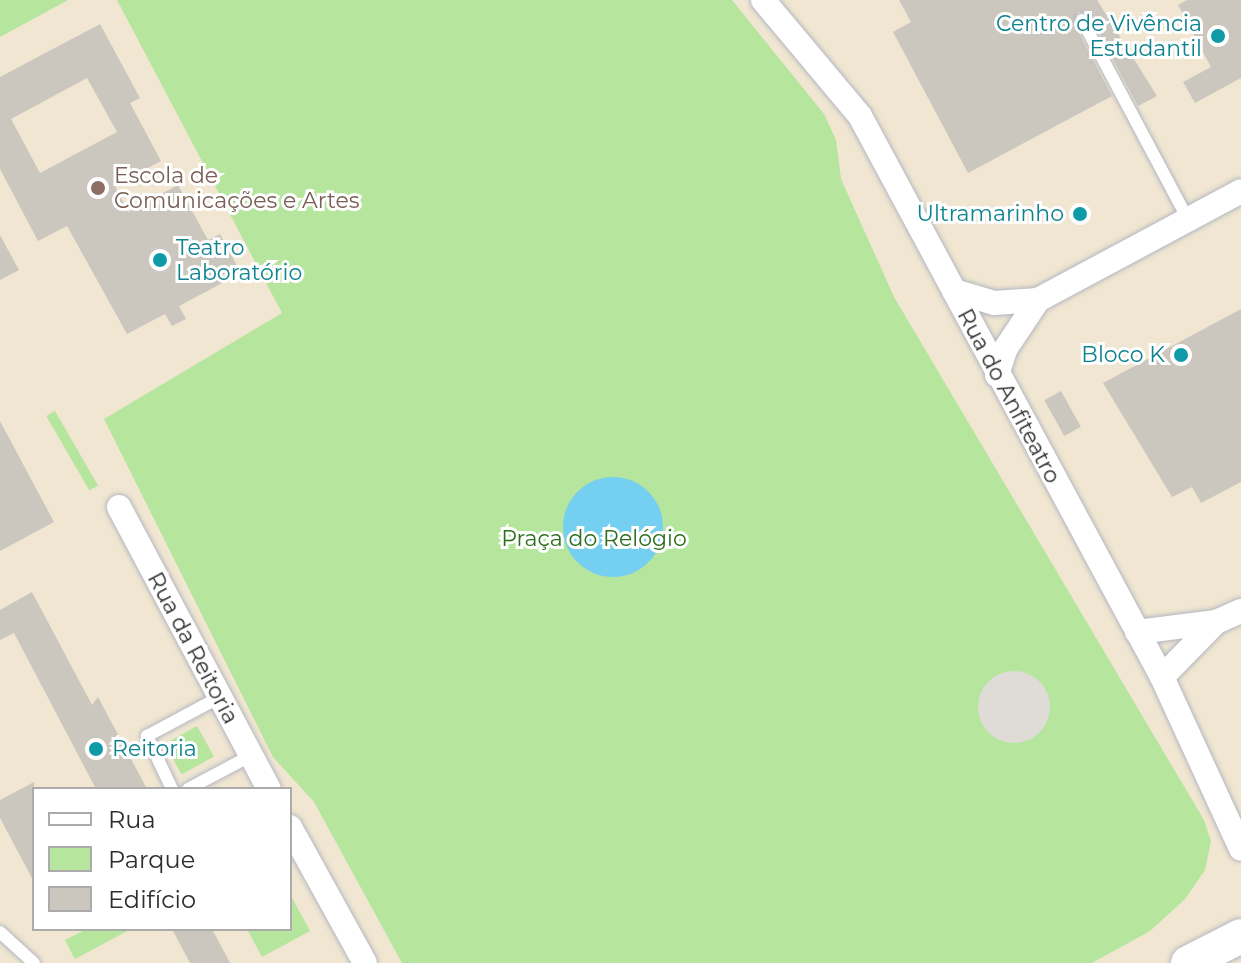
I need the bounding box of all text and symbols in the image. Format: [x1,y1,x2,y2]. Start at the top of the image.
place label: Centro de Vivência Estudantil [996,10,1202,62]
marker: Centro de Vivência Estudantil [1209,27,1227,45]
place label: Escola de Comunicações e Artes [114,162,359,214]
marker: Escola de Comunicações e Artes [89,179,107,197]
place label: Ultramarinho [917,201,1064,227]
marker: Ultramarinho [1071,205,1089,223]
place label: Teatro Laboratório [176,234,302,286]
marker: Teatro Laboratório [151,251,169,269]
street label: Rua do Anfiteatro [952,304,1066,488]
place label: Bloco K [1081,342,1165,368]
marker: Bloco K [1172,346,1190,364]
park label: Praça do Relógio [501,526,687,552]
street label: Rua da Reitoria [142,568,244,728]
place label: Reitoria [112,736,197,762]
marker: Reitoria [87,740,105,758]
legend [32,787,292,931]
text: Rua [108,805,156,834]
text: Parque [108,845,195,874]
text: Edifício [108,885,196,914]

